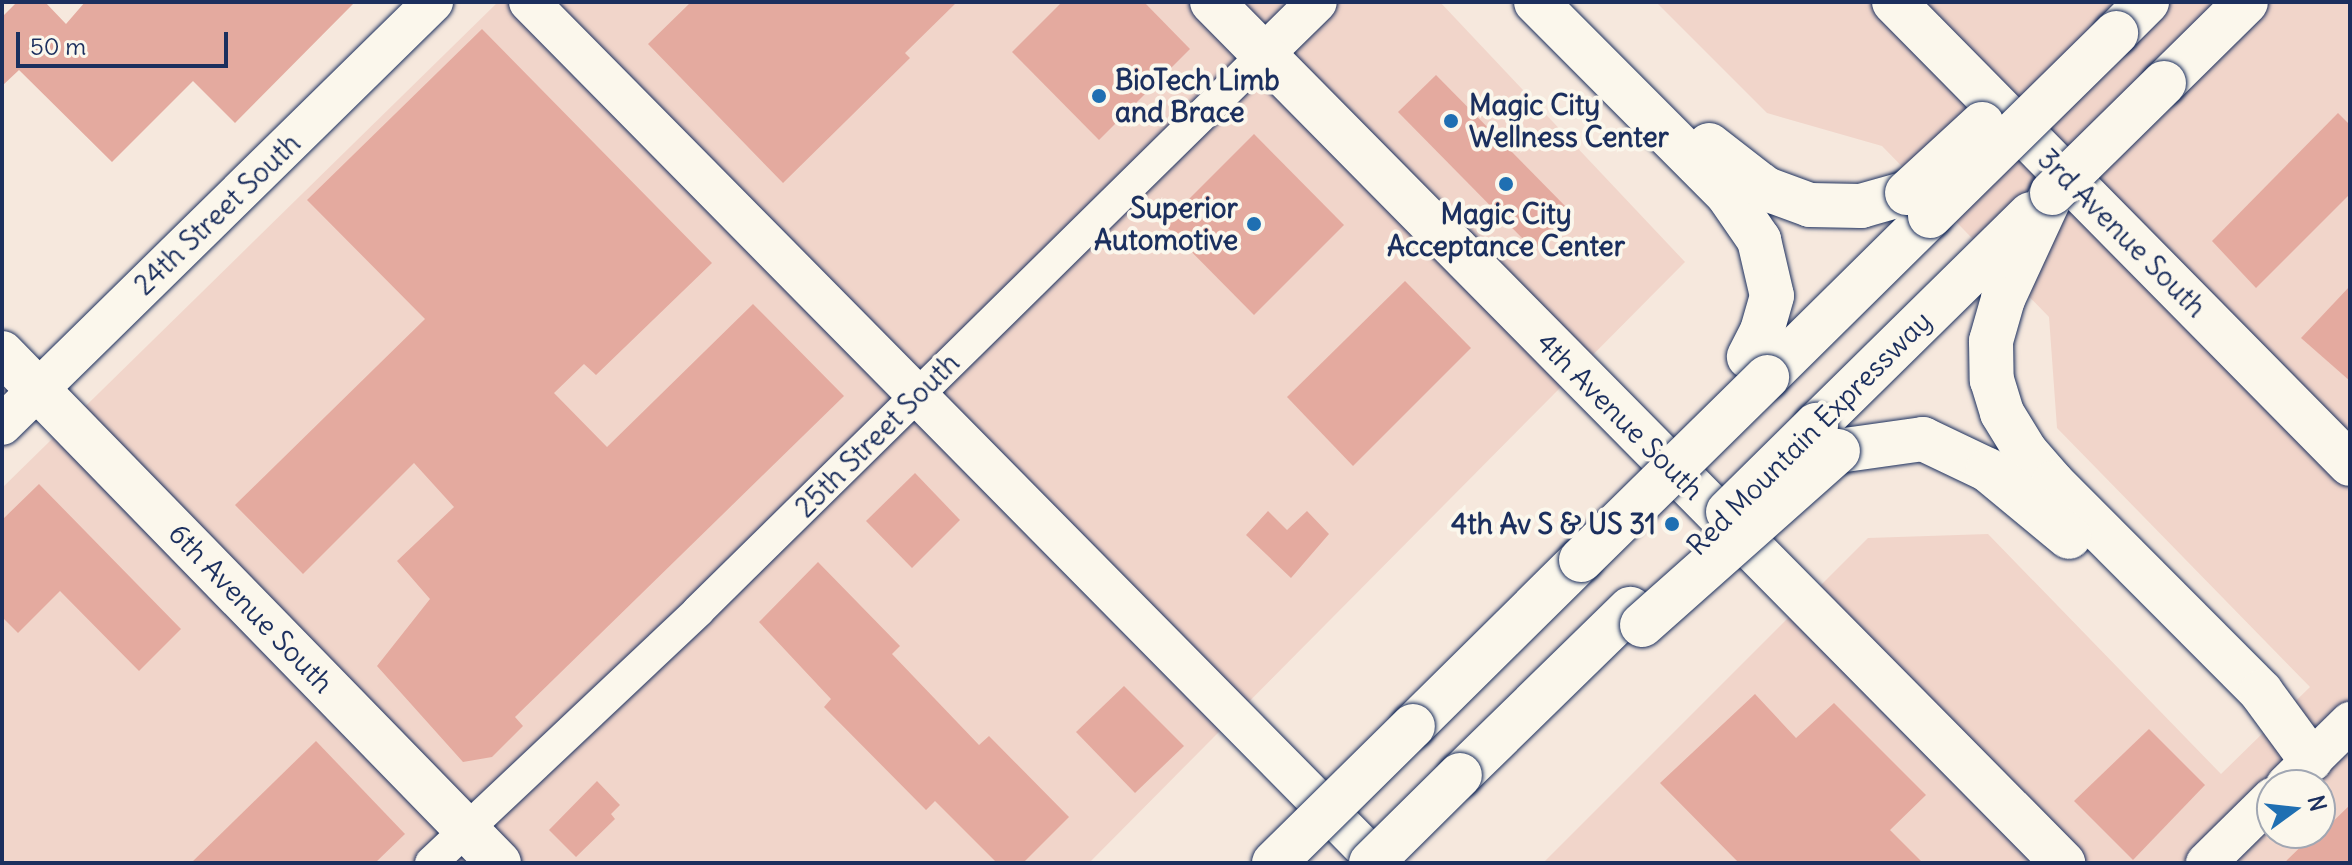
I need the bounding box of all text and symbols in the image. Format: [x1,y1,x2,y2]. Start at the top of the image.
scale bar [20,16,232,66]
text: 50 m [30,31,86,61]
place label: BioTech Limb and Brace [1115,63,1280,129]
marker: BioTech Limb and Brace [1090,87,1108,105]
place label: Magic City Wellness Center [1469,88,1669,154]
marker: Magic City Wellness Center [1440,110,1462,132]
street label: 24th Street South [127,126,307,302]
street label: 3rd Avenue South [2031,142,2213,324]
marker: Magic City Acceptance Center [1497,175,1515,193]
place label: Superior Automotive [1094,191,1238,257]
place label: Magic City Acceptance Center [1387,197,1625,263]
marker: Superior Automotive [1245,215,1263,233]
street label: Red Mountain Expressway [1680,304,1938,562]
street label: 4th Avenue South [1530,326,1710,506]
street label: 25th Street South [788,346,966,524]
place label: 4th Av S & US 31 [1451,507,1656,541]
marker: 4th Av S & US 31 [1663,515,1681,533]
street label: 6th Avenue South [162,516,340,700]
north arrow [2256,769,2336,849]
text: N [2302,792,2333,814]

